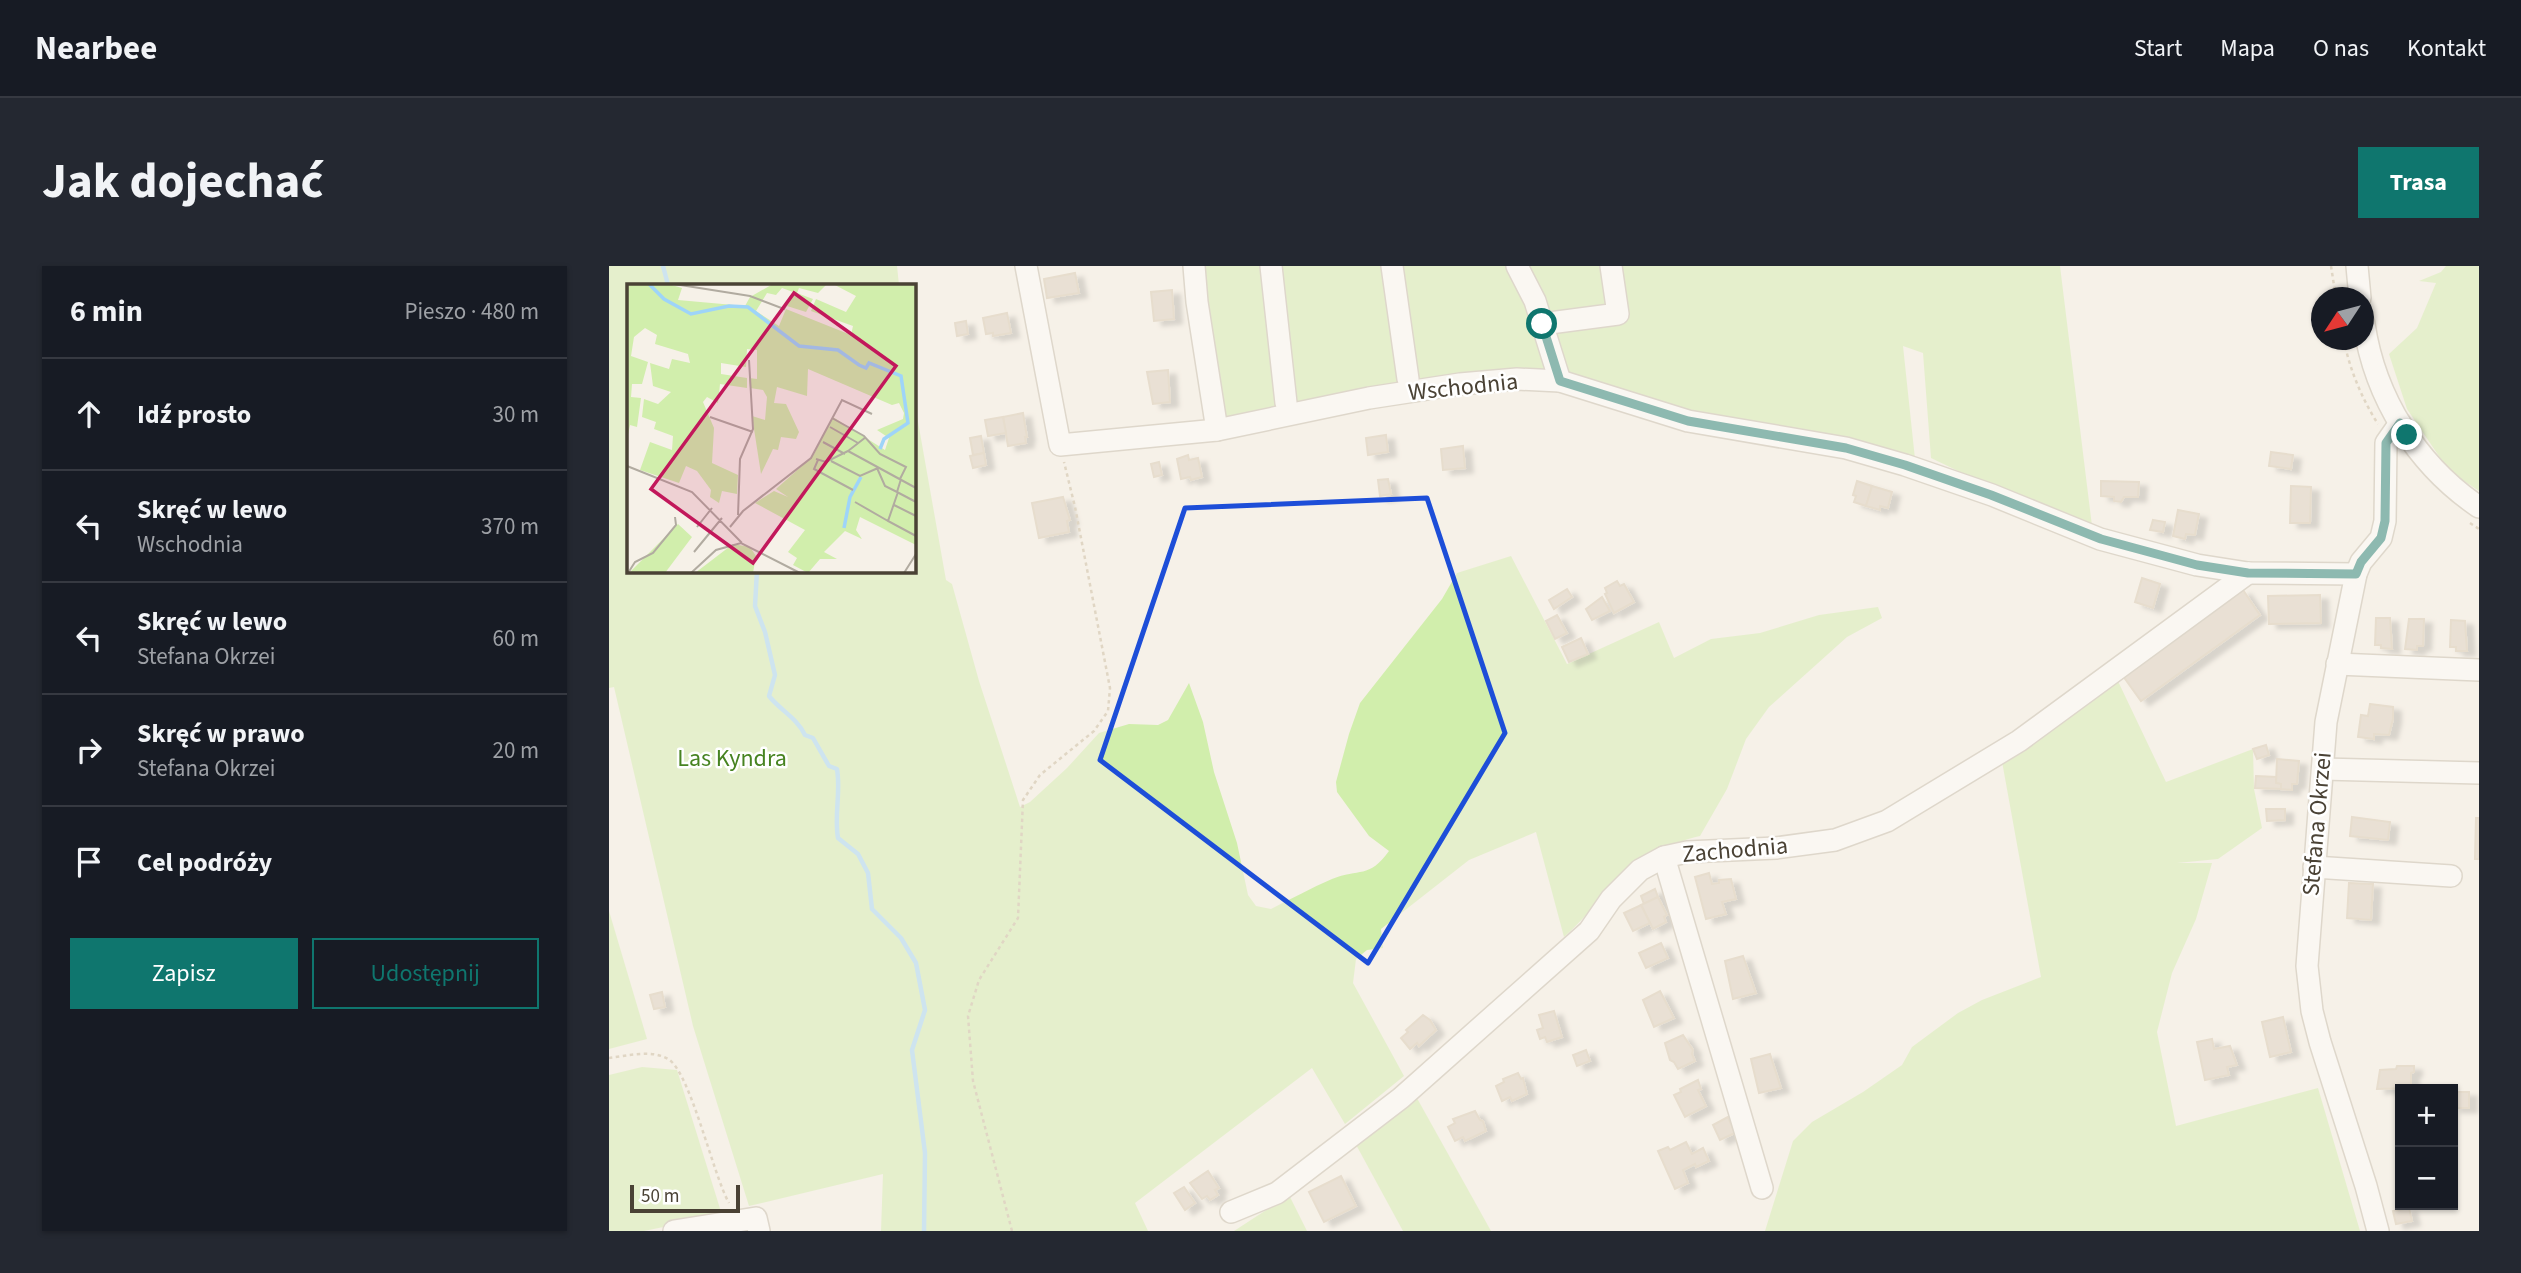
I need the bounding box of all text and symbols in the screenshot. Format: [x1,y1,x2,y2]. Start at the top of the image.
text: Nearbee [35,25,157,72]
text: Start [2134,31,2182,66]
text: Mapa [2220,31,2275,66]
text: O nas [2313,31,2369,66]
text: Kontakt [2407,31,2486,66]
text: Jak dojechać [42,147,323,217]
button: Trasa [2358,147,2479,218]
inset map [627,284,915,572]
north arrow [2311,287,2374,350]
text: 6 min [70,290,143,333]
text: Pieszo · 480 m [404,295,539,328]
route start [1526,308,1557,339]
street label: Wschodnia [1406,364,1520,410]
icon: ahead [70,395,108,433]
text: Idź prosto [137,396,251,433]
text: 30 m [492,398,539,431]
route end [2391,419,2422,450]
text: Skręć w lewo [137,491,287,528]
icon: left [70,507,108,545]
text: 370 m [481,510,539,543]
text: Wschodnia [137,528,243,561]
text: Skręć w lewo [137,603,287,640]
icon: left [70,619,108,657]
text: 60 m [492,622,539,655]
text: Stefana Okrzei [137,640,275,673]
text: Skręć w prawo [137,715,305,752]
icon: right [70,731,108,769]
text: 20 m [492,734,539,767]
park label: Las Kyndra [677,741,787,776]
street label: Stefana Okrzei [2293,751,2341,897]
text: Stefana Okrzei [137,752,275,785]
street label: Zachodnia [1681,828,1789,872]
icon: arrive [70,843,108,881]
text: Cel podróży [137,844,272,881]
button: Zapisz [70,938,298,1009]
button: Udostępnij [312,938,539,1009]
map controls [2395,1084,2458,1210]
button: + [2395,1084,2458,1147]
button: − [2395,1147,2458,1210]
scale bar [630,1182,740,1214]
text: 50 m [641,1183,679,1210]

